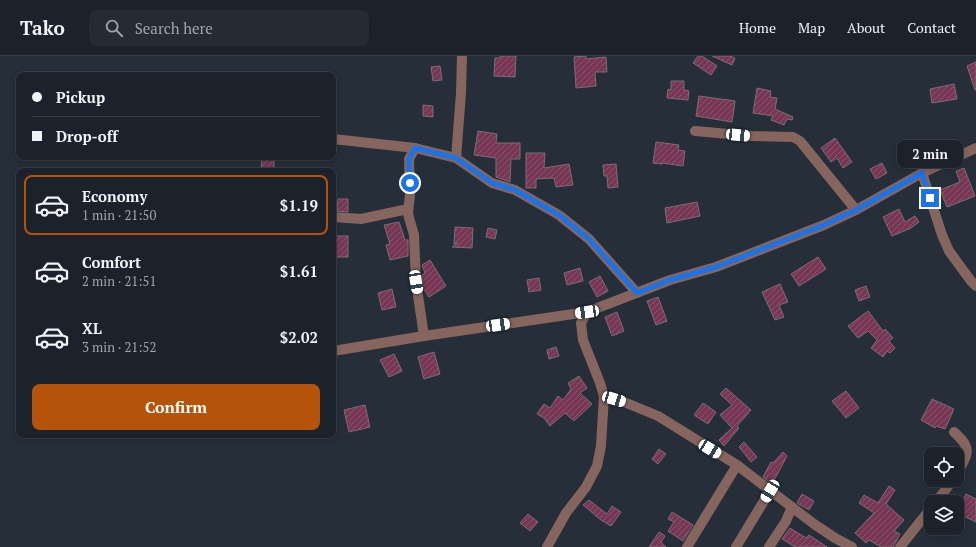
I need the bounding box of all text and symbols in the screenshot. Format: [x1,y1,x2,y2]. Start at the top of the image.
search box [89,10,369,46]
text: Tako [20,15,65,40]
icon: search [103,17,125,39]
text: Search here [135,18,213,38]
text: Home [739,18,776,37]
text: Map [798,18,825,37]
text: About [847,18,885,37]
text: Contact [907,18,956,37]
text: Pickup [56,87,105,107]
text: Drop-off [56,126,118,146]
car [726,128,750,142]
callout: 2 min [897,140,963,168]
text: 2 min [912,145,948,163]
route start [401,174,419,192]
text: Economy [82,186,147,206]
icon: car [34,187,70,223]
route end [921,189,939,207]
text: $1.19 [280,195,318,215]
text: 1 min · 21:50 [82,206,156,224]
text: Comfort [82,252,141,272]
icon: car [34,253,70,289]
text: $1.61 [280,261,318,281]
car [408,269,424,295]
text: 2 min · 21:51 [82,272,156,290]
car [574,304,600,320]
car [485,317,511,333]
text: XL [82,318,102,338]
icon: car [34,319,70,355]
text: $2.02 [280,327,318,347]
text: 3 min · 21:52 [82,338,156,356]
button: Confirm [32,384,320,430]
car [601,390,627,408]
car [697,438,723,460]
map controls [924,447,964,535]
button: locate [924,447,964,487]
car [759,478,781,504]
button: layers [924,495,964,535]

